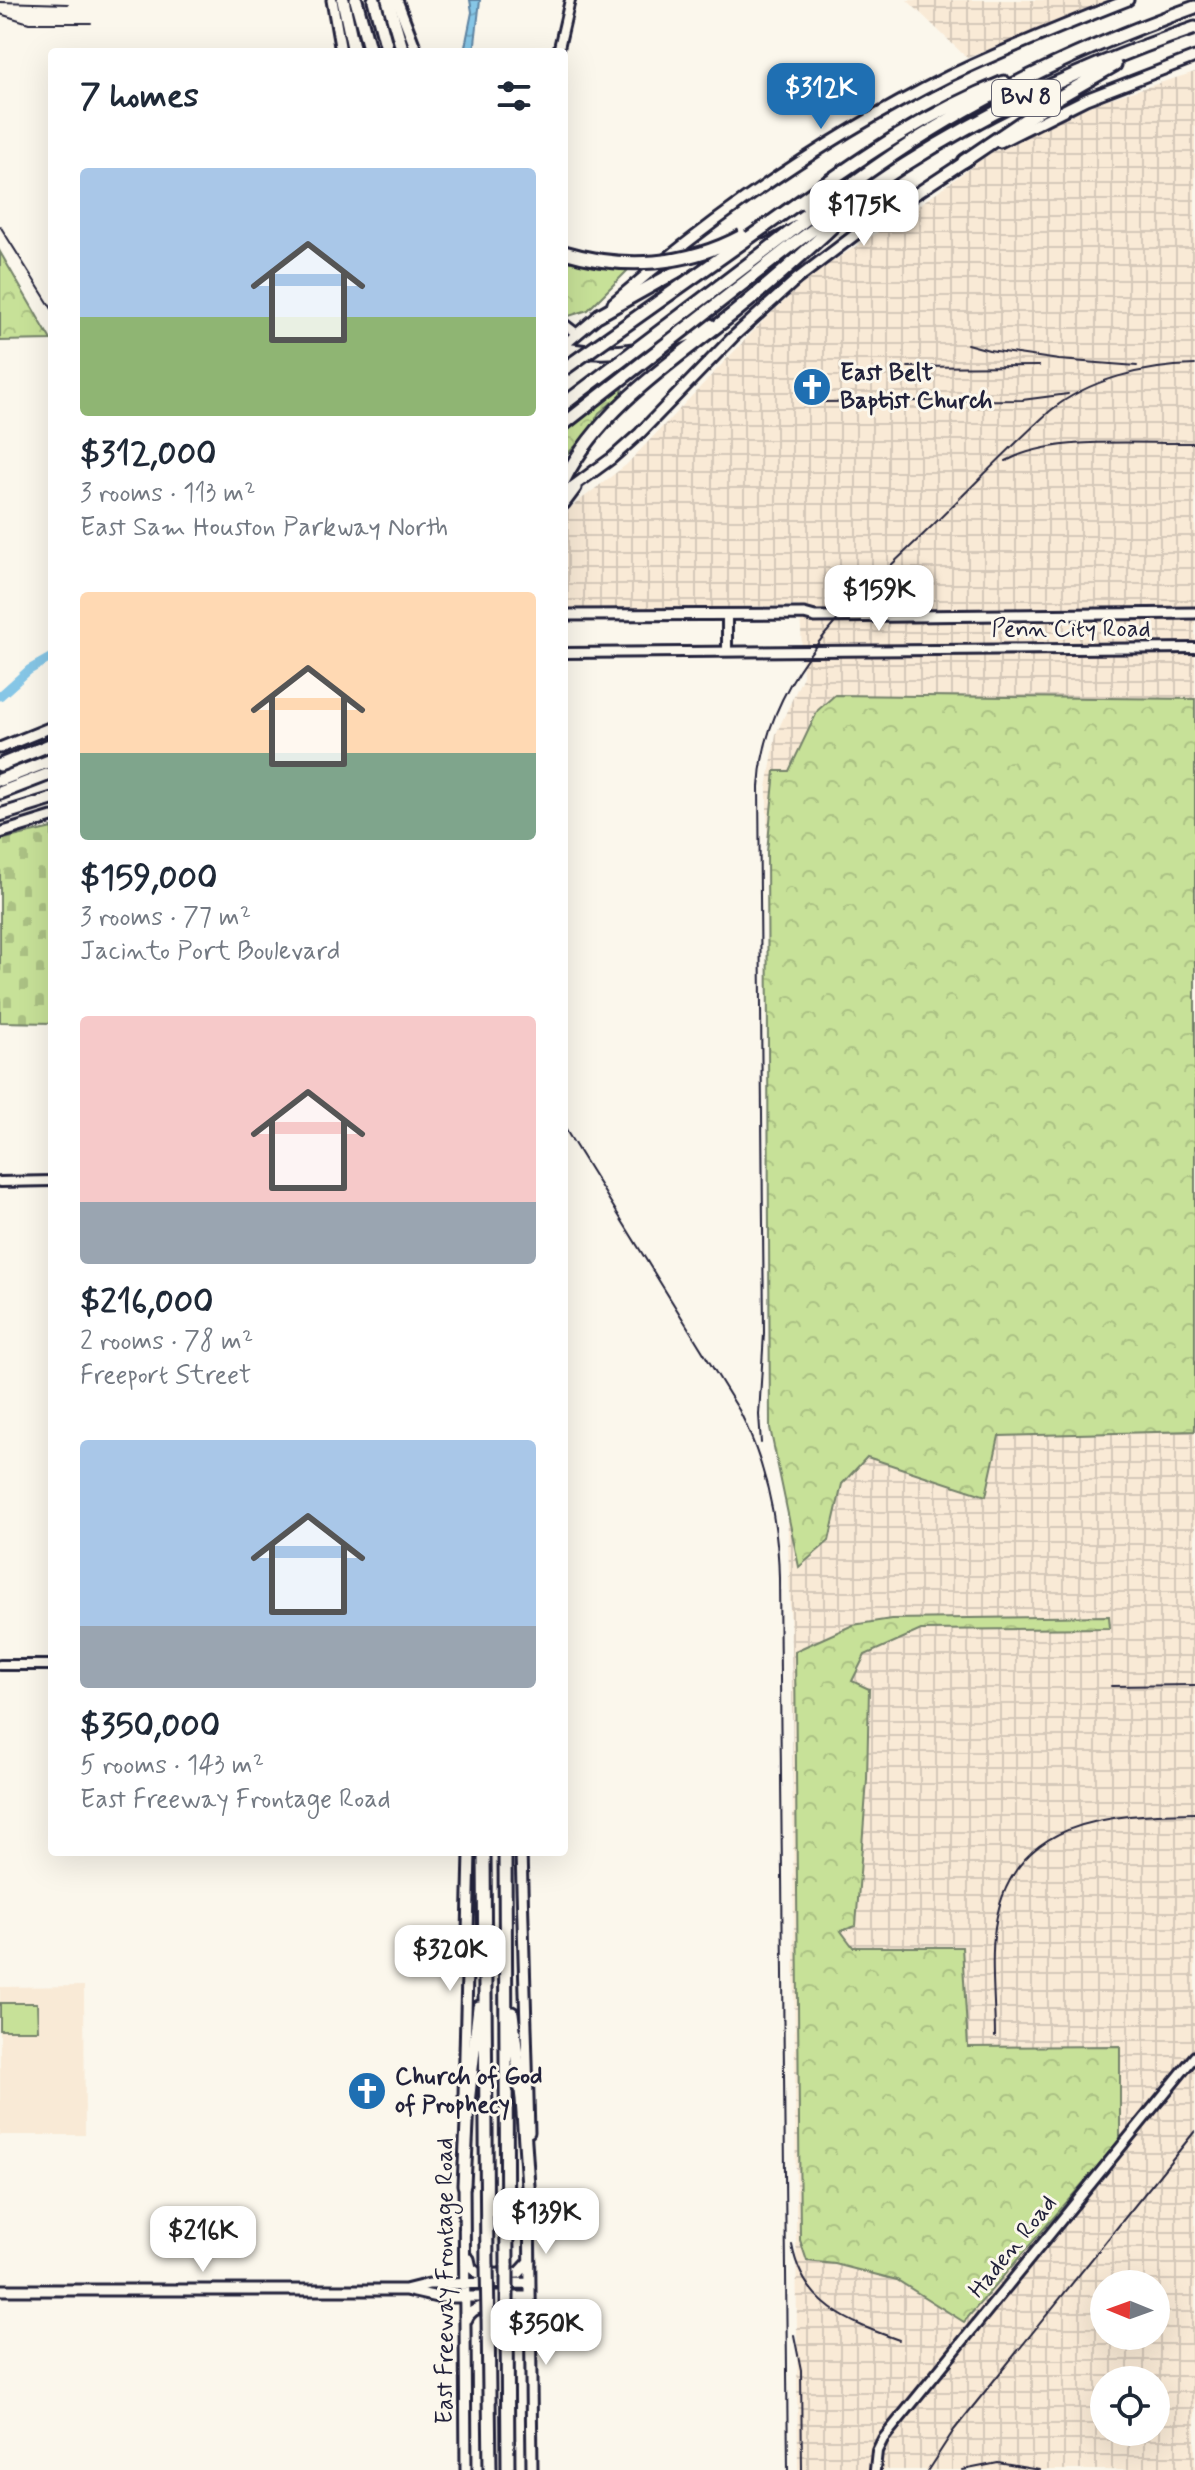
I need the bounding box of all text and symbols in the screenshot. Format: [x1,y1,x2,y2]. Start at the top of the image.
pin: $312K [765,63,877,131]
text: $312K [785,72,857,106]
text: 7 homes [80,74,199,119]
icon: filters [492,74,536,118]
road number: BW 8 [992,80,1060,116]
pin: $175K [808,180,920,248]
text: $175K [828,189,900,223]
icon: home [236,220,380,364]
place label: East Belt Baptist Church [840,358,993,417]
church icon: East Belt Baptist Church [791,366,833,408]
text: $312,000 [80,432,217,477]
text: 3 rooms · 113 m² [80,477,256,511]
text: East Sam Houston Parkway North [80,511,448,545]
pin: $159K [823,565,935,633]
text: $159K [843,574,915,608]
street label: Penn City Road [991,614,1151,645]
icon: home [236,644,380,788]
text: $159,000 [80,856,217,901]
text: 3 rooms · 77 m² [80,901,251,935]
text: Jacinto Port Boulevard [80,935,340,969]
icon: home [236,1068,380,1212]
text: $216,000 [80,1280,214,1325]
text: 2 rooms · 78 m² [80,1325,253,1359]
text: Freeport Street [80,1359,251,1393]
icon: home [236,1492,380,1636]
text: $350,000 [80,1704,220,1749]
text: 5 rooms · 143 m² [80,1749,264,1783]
text: East Freeway Frontage Road [80,1783,391,1817]
pin: $320K [394,1925,506,1993]
text: $320K [413,1934,487,1968]
place label: Church of God of Prophecy [395,2062,543,2121]
church icon: Church of God of Prophecy [346,2070,388,2112]
street label: East Freeway Frontage Road [430,2138,463,2424]
pin: $139K [490,2188,602,2256]
street label: Haden Road [962,2189,1064,2305]
text: $139K [511,2197,581,2231]
pin: $216K [147,2206,259,2274]
text: $216K [168,2215,238,2249]
north arrow [1090,2270,1170,2350]
map controls [1090,2270,1170,2446]
pin: $350K [490,2299,602,2367]
text: $350K [509,2308,583,2342]
button: locate [1090,2366,1170,2446]

